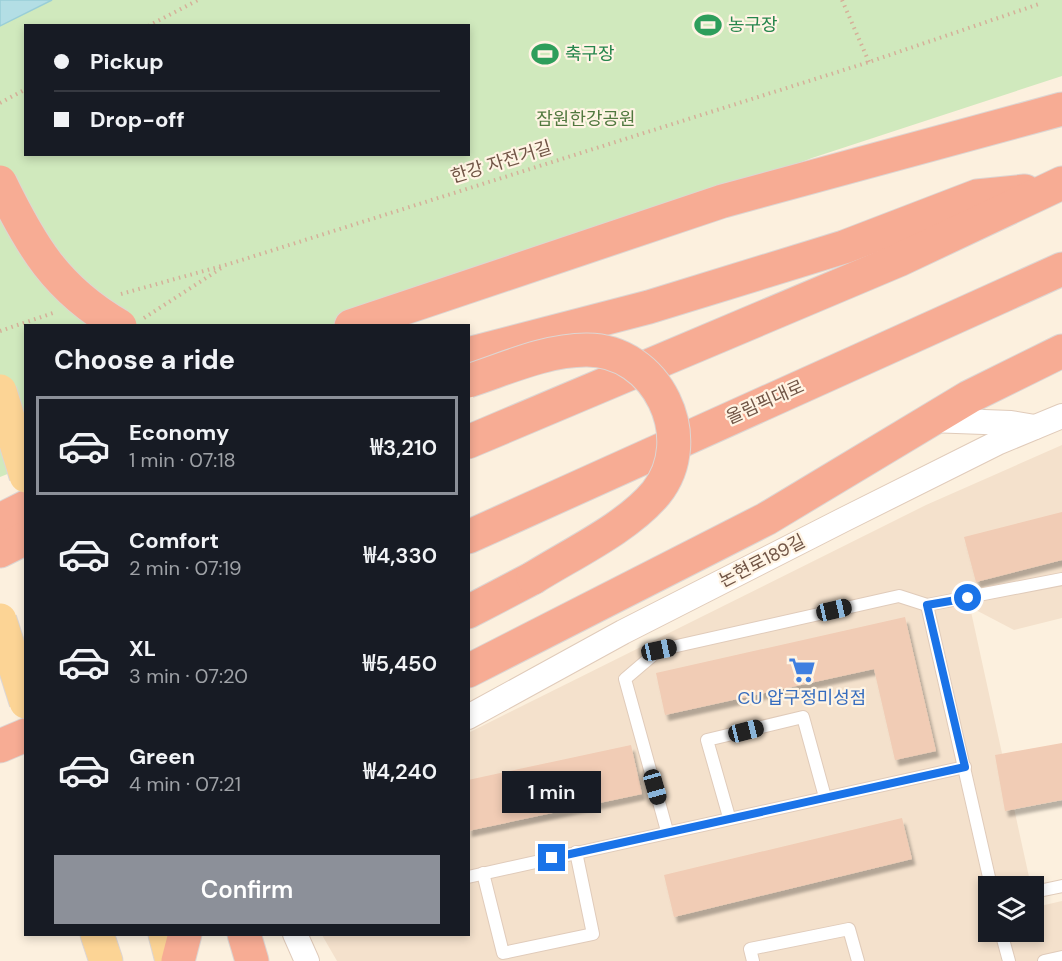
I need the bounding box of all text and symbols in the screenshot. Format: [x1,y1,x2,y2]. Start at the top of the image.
sports icon: 농구장 [693,10,723,40]
place label: 농구장 [728,13,778,37]
sports icon: 축구장 [530,39,560,69]
place label: 축구장 [565,42,615,66]
text: Pickup [90,47,164,76]
text: Drop-off [90,105,185,134]
park label: 잠원한강공원 [536,107,636,131]
street label: 한강 자전거길 [448,135,554,189]
text: Choose a ride [54,342,235,377]
street label: 올림픽대로 [722,374,808,430]
text: Economy [129,418,229,447]
icon: car [57,419,111,473]
text: ₩3,210 [370,433,437,462]
text: 1 min · 07:18 [129,447,236,473]
text: Comfort [129,526,219,555]
icon: car [57,527,111,581]
street label: 논현로189길 [715,529,809,593]
text: ₩4,330 [363,541,437,570]
text: 2 min · 07:19 [129,555,241,581]
route start [954,584,981,611]
car [814,597,854,623]
text: XL [129,634,156,663]
icon: car [57,635,111,689]
car [640,637,678,663]
text: ₩5,450 [363,649,437,678]
supermarket icon: CU 압구정미성점 [787,655,817,685]
text: 3 min · 07:20 [129,663,248,689]
place label: CU 압구정미성점 [738,686,866,710]
car [726,718,766,744]
text: Green [129,742,195,771]
icon: car [57,743,111,797]
text: ₩4,240 [363,757,437,786]
car [641,767,669,807]
text: 4 min · 07:21 [129,771,241,797]
callout: 1 min [502,771,602,813]
text: 1 min [528,779,575,805]
route end [538,844,565,871]
button: Confirm [54,855,440,924]
map controls [978,876,1044,942]
button: layers [978,876,1044,942]

